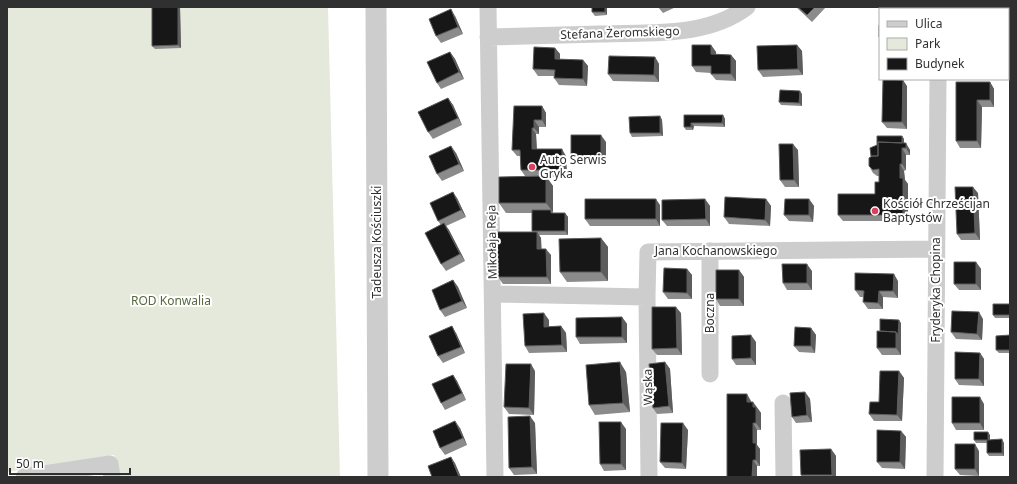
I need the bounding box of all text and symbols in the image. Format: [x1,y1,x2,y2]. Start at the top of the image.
legend [879,8,1009,80]
text: Ulica [915,15,942,32]
street label: Stefana Żeromskiego [560,22,680,43]
text: Park [915,35,941,52]
text: Budynek [915,55,965,72]
place label: Auto Serwis Gryka [540,151,607,182]
marker: Auto Serwis Gryka [527,162,537,172]
street label: Tadeusza Kościuszki [368,186,385,298]
place label: Kościół Chrześcijan Baptystów [883,195,990,226]
street label: Mikołaja Reja [482,205,501,279]
marker: Kościół Chrześcijan Baptystów [870,206,880,216]
street label: Fryderyka Chopina [927,237,944,343]
street label: Jana Kochanowskiego [654,242,777,259]
park label: ROD Konwalia [131,292,211,309]
street label: Boczna [701,293,718,333]
street label: Wąska [639,369,656,405]
scale bar [10,450,130,476]
text: 50 m [16,455,44,472]

